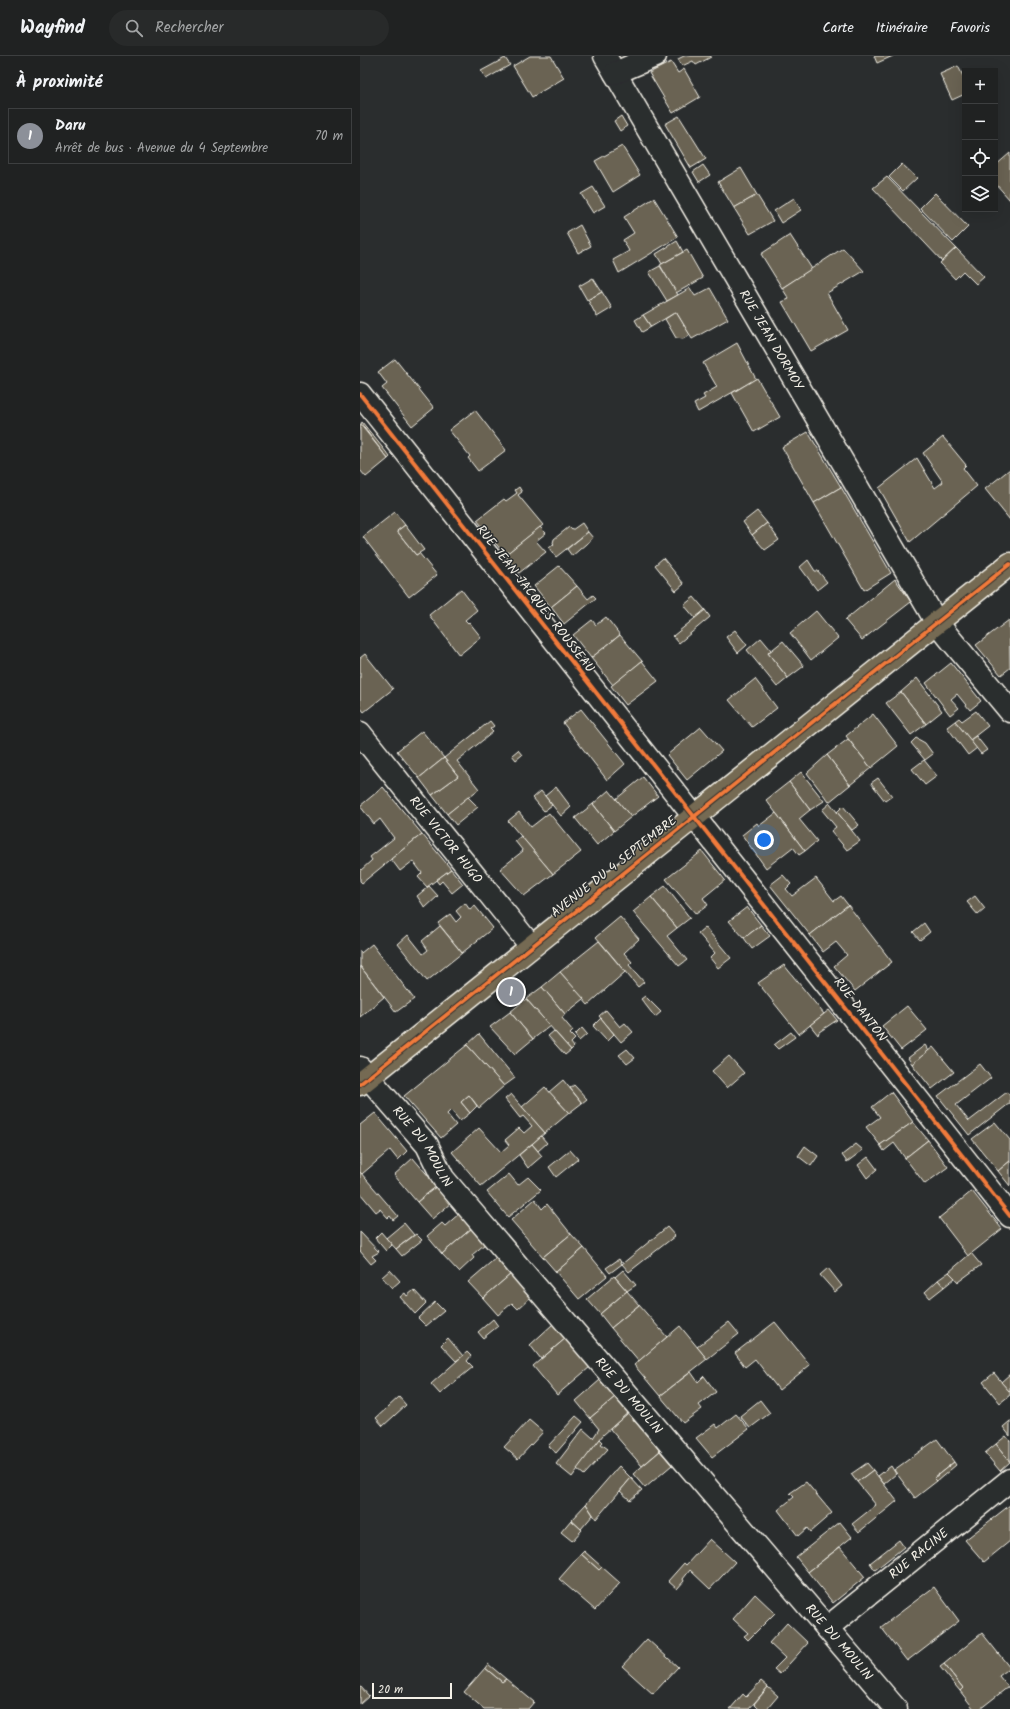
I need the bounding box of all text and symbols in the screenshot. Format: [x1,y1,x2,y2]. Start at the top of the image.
search box [109,10,389,46]
text: Wayfind [20,13,85,43]
text: Rechercher [155,16,223,40]
icon: search [123,17,145,39]
text: Carte [822,17,854,39]
text: Itinéraire [876,17,928,39]
text: Favoris [950,17,990,39]
map controls [962,68,998,212]
button: + [962,68,998,104]
text: À proximité [16,69,103,96]
button: − [962,104,998,140]
text: Daru [55,114,85,138]
text: 1 [28,126,32,147]
text: 70 m [315,126,343,147]
text: Arrêt de bus · Avenue du 4 Septembre [55,138,268,159]
button: locate [962,140,998,176]
button: layers [962,176,998,212]
street label: RUE JEAN DORMOY [733,286,809,395]
street label: RUE JEAN-JACQUES ROUSSEAU [471,521,600,678]
street label: RUE VICTOR HUGO [404,791,488,888]
street label: AVENUE DU 4 SEPTEMBRE [546,811,682,923]
your location [754,830,774,850]
street label: RUE DANTON [828,973,892,1047]
pin: 1 [498,977,524,1007]
street label: RUE DU MOULIN [387,1101,458,1193]
street label: RUE DU MOULIN [590,1353,668,1439]
street label: RUE RACINE [884,1523,954,1585]
street label: RUE DU MOULIN [800,1599,878,1686]
scale bar [372,1681,452,1700]
text: 20 m [378,1681,403,1699]

